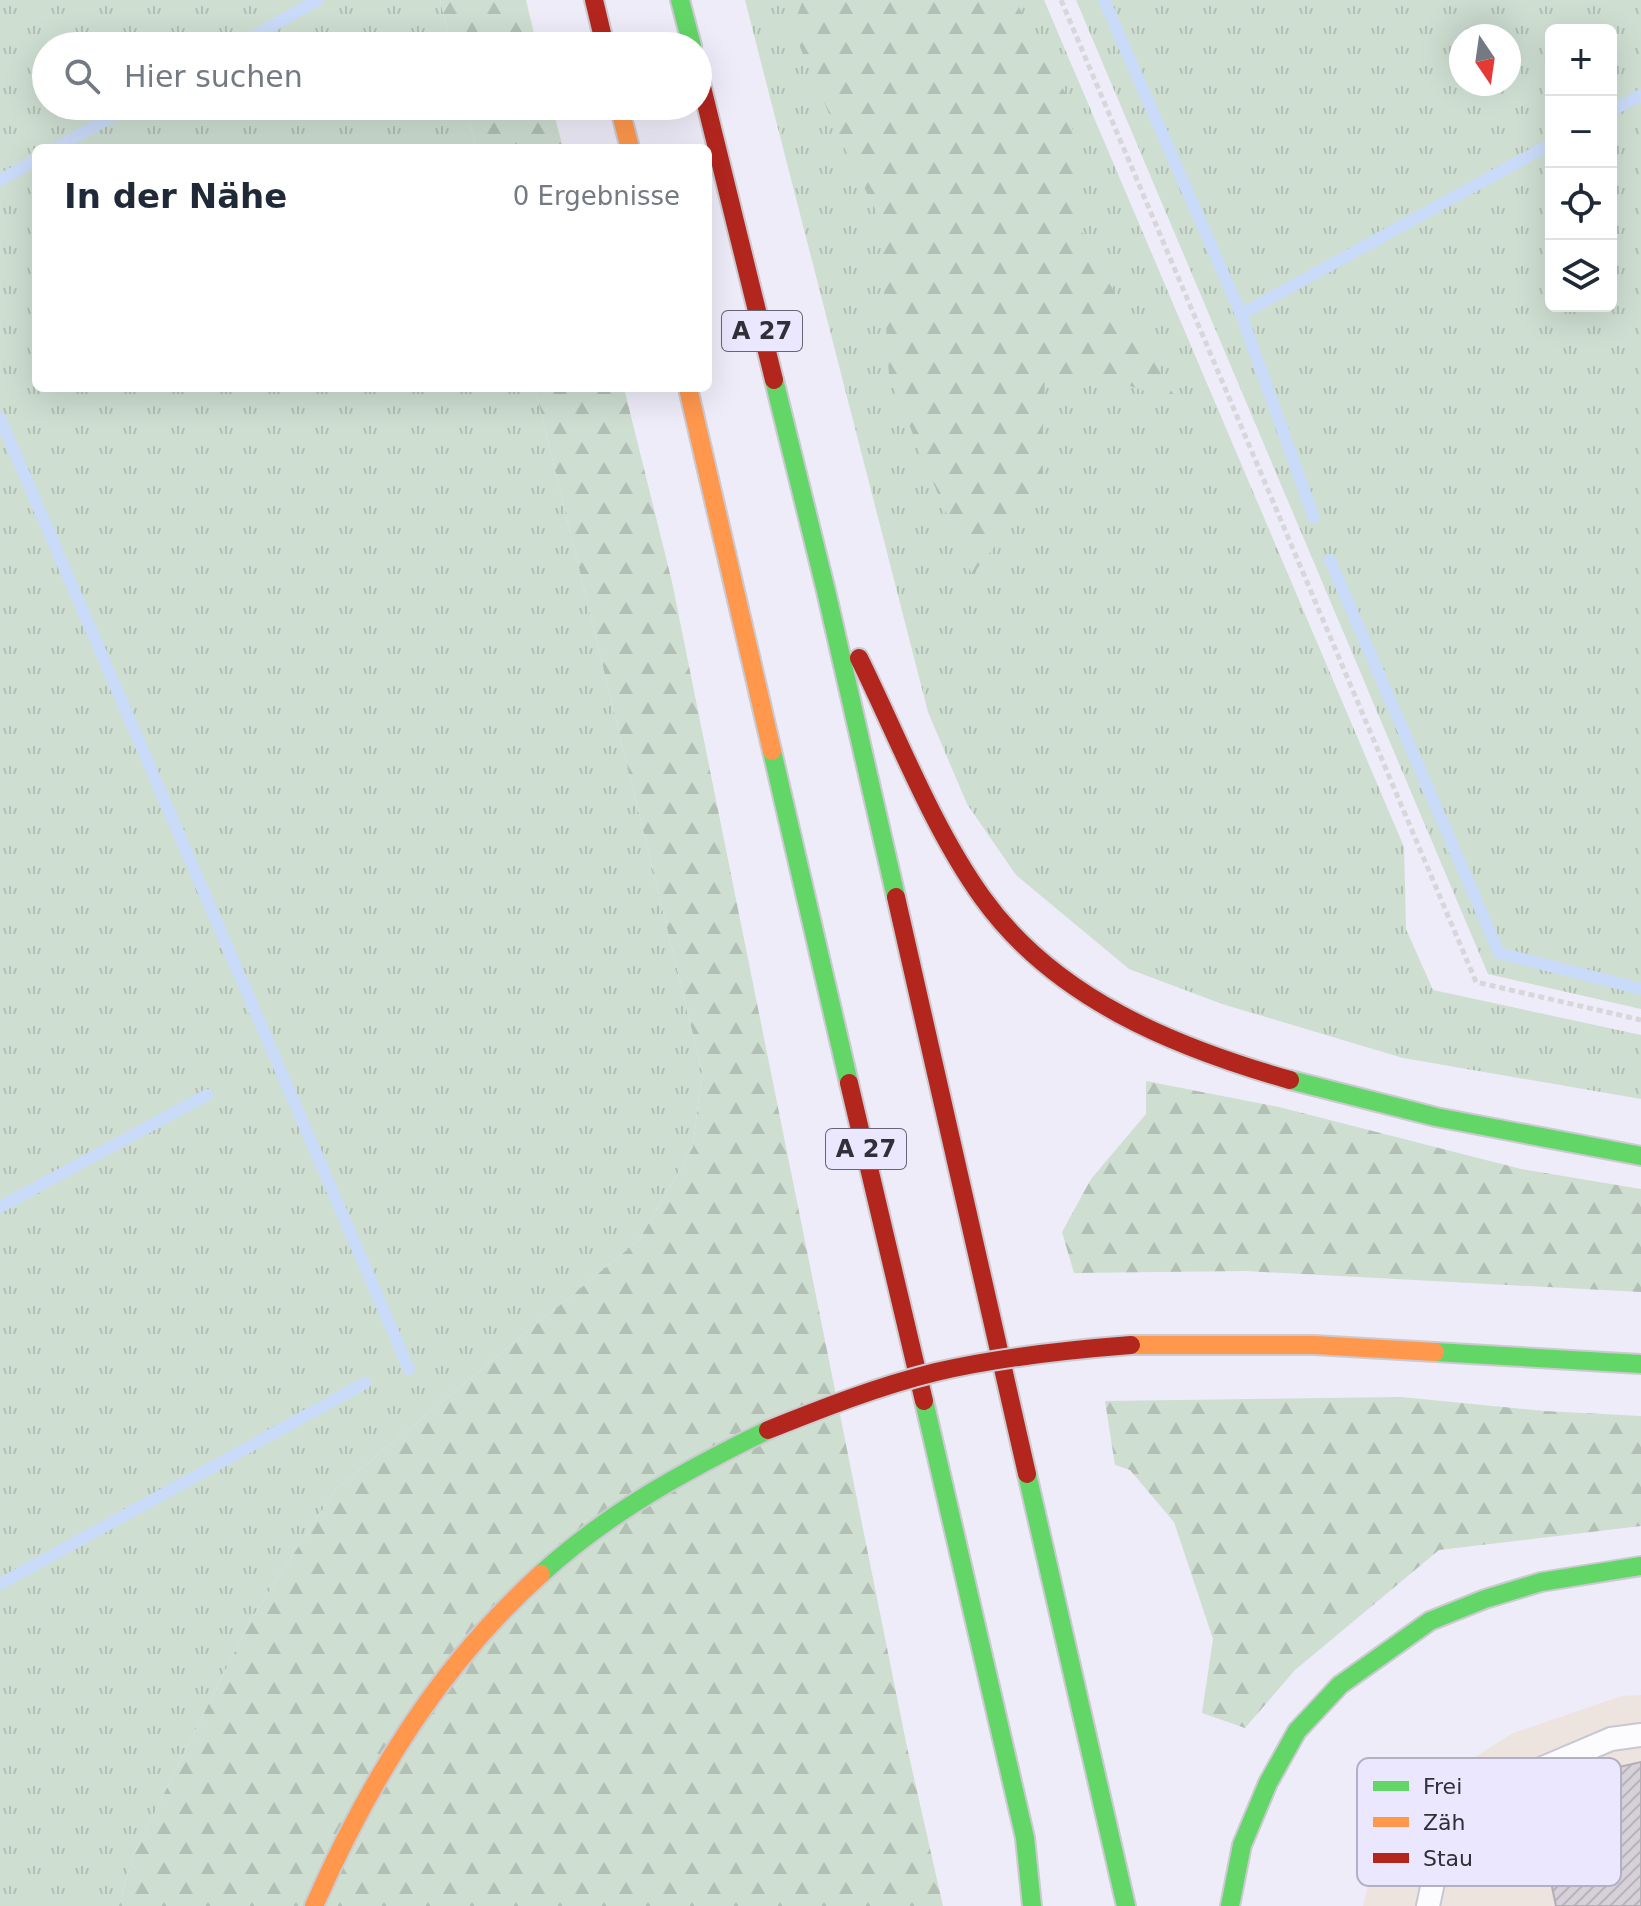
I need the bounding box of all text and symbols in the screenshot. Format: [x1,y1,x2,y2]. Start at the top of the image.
north arrow [1449,24,1521,96]
map controls [1545,24,1617,312]
button: + [1545,24,1617,96]
search box [32,32,712,120]
icon: search [60,54,104,98]
text: Hier suchen [124,59,303,94]
button: − [1545,96,1617,168]
button: locate [1545,168,1617,240]
text: In der Nähe [64,176,287,216]
text: 0 Ergebnisse [513,181,680,211]
button: layers [1545,240,1617,312]
road number: A 27 [722,311,802,351]
road number: A 27 [826,1129,906,1169]
legend [1357,1758,1621,1886]
text: Frei [1423,1774,1462,1799]
text: Zäh [1423,1810,1466,1835]
text: Stau [1423,1846,1473,1871]

